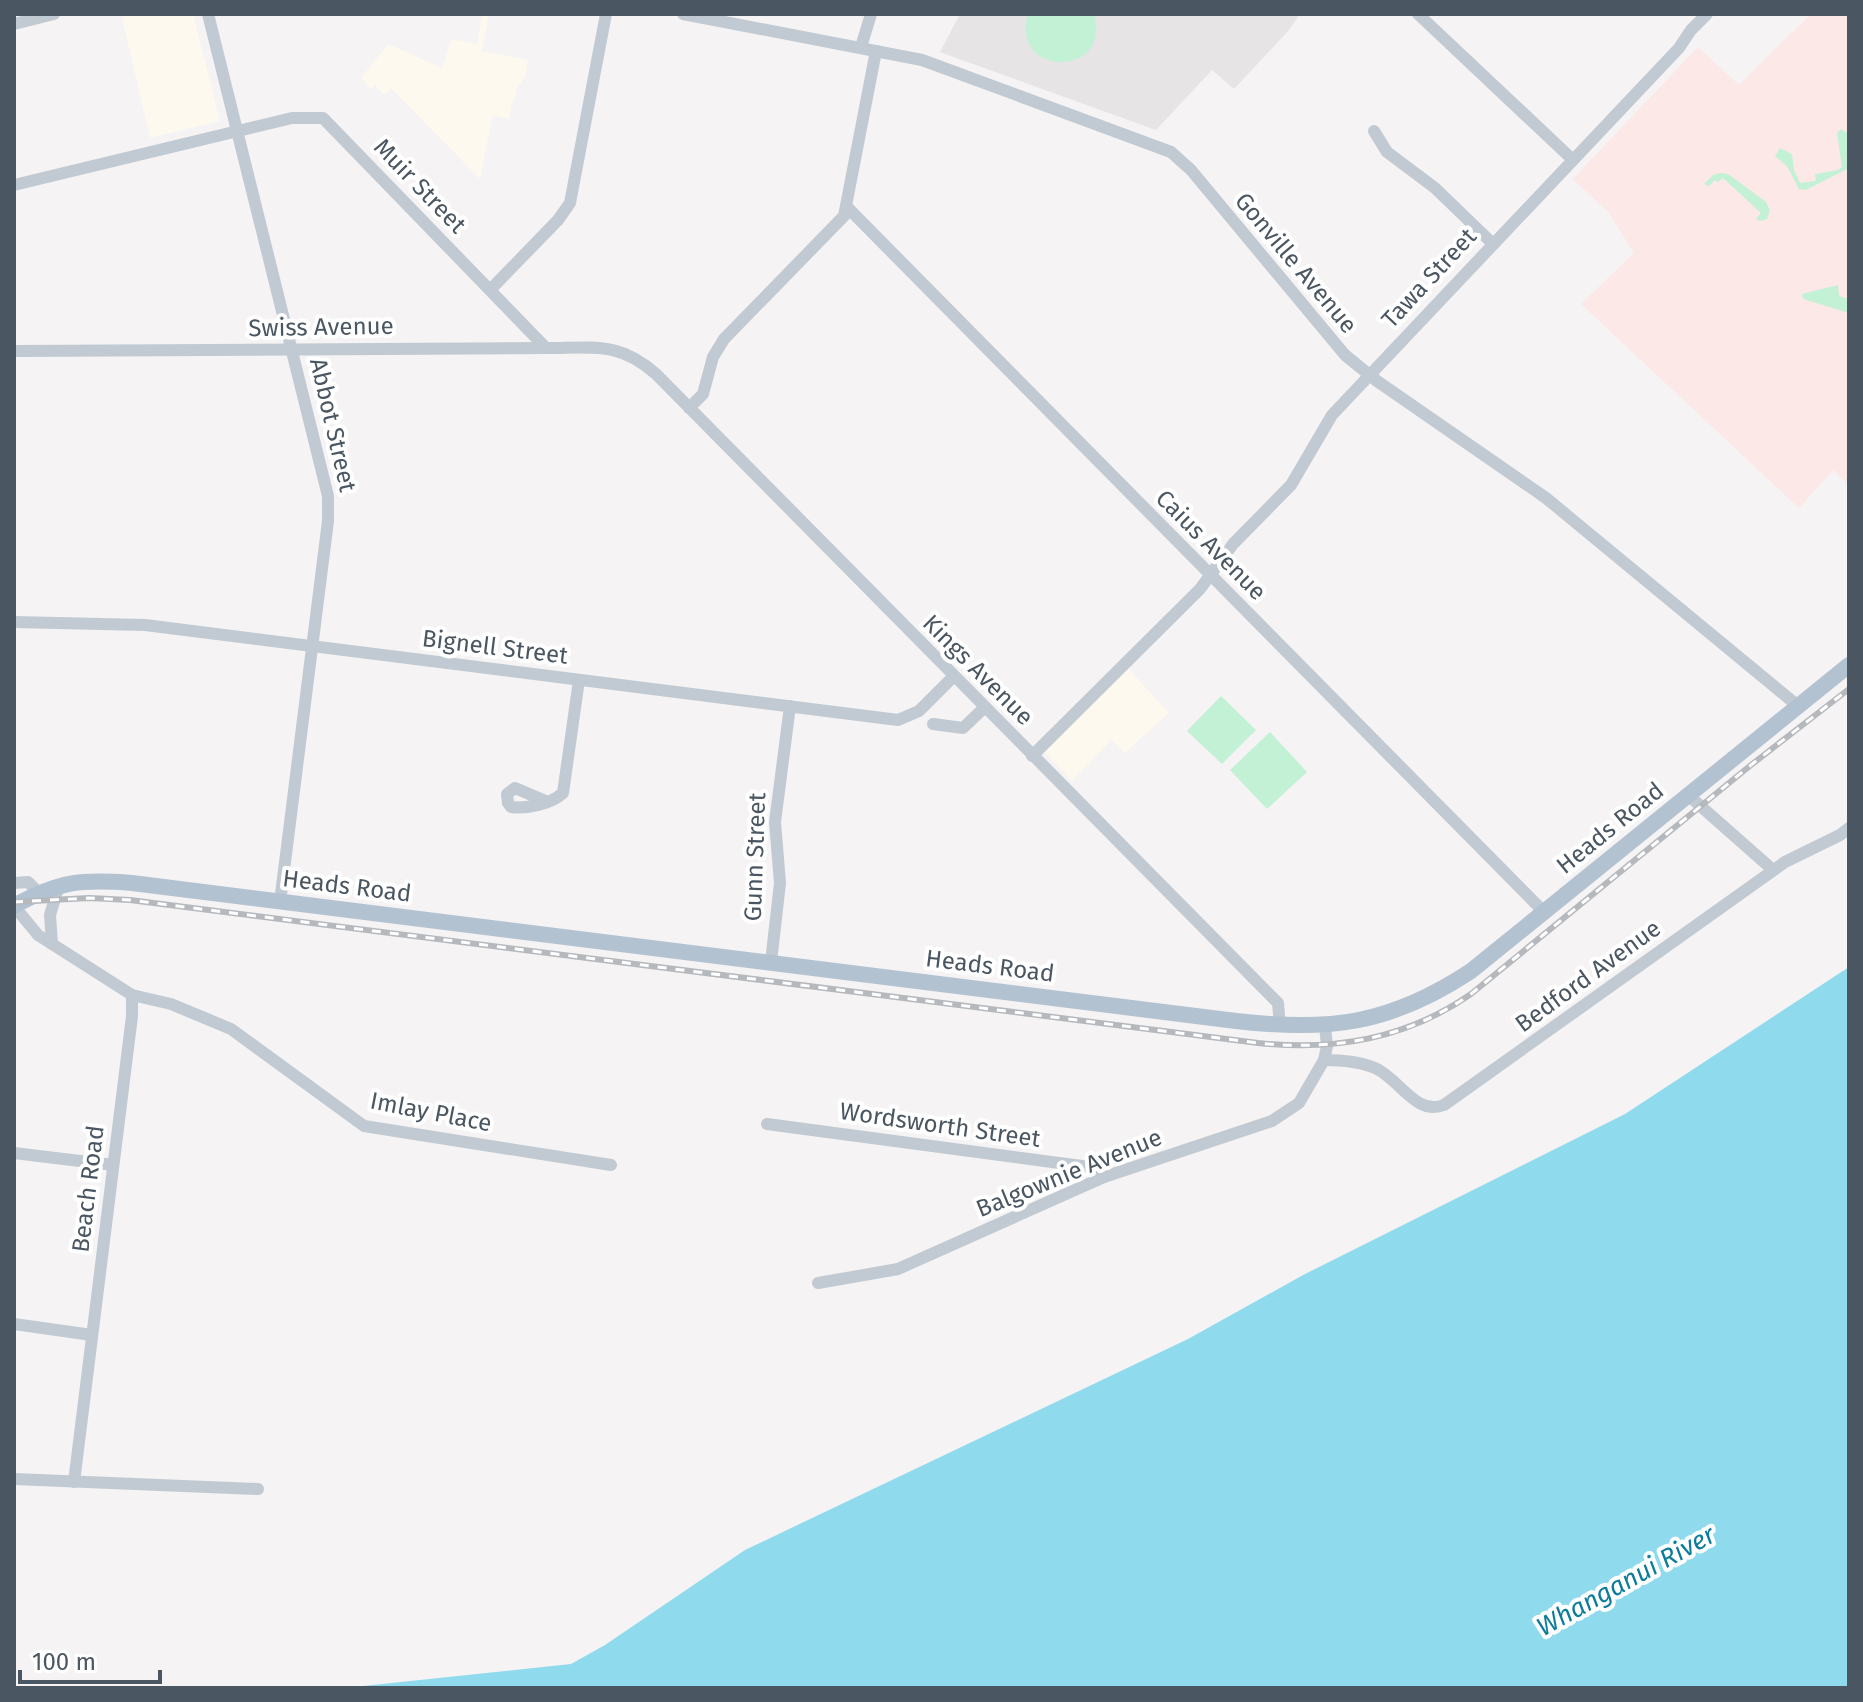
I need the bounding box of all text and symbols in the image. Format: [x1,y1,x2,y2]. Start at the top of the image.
street label: Muir Street [368,133,472,239]
street label: Gonville Avenue [1229,187,1363,339]
street label: Tawa Street [1376,222,1482,333]
street label: Swiss Avenue [248,312,394,342]
street label: Abbot Street [304,355,362,495]
street label: Caius Avenue [1150,484,1272,606]
street label: Kings Avenue [917,609,1039,731]
street label: Bignell Street [421,624,570,670]
street label: Heads Road [1551,776,1669,880]
street label: Gunn Street [739,792,771,922]
street label: Heads Road [281,864,413,908]
street label: Bedford Avenue [1510,914,1666,1038]
street label: Heads Road [924,944,1056,988]
street label: Imlay Place [368,1087,494,1137]
street label: Wordsworth Street [838,1097,1042,1153]
street label: Balgownie Avenue [972,1123,1166,1223]
street label: Beach Road [66,1124,110,1254]
water label: Whanganui River [1531,1519,1721,1643]
scale bar [20,1634,160,1684]
text: 100 m [32,1648,96,1676]

